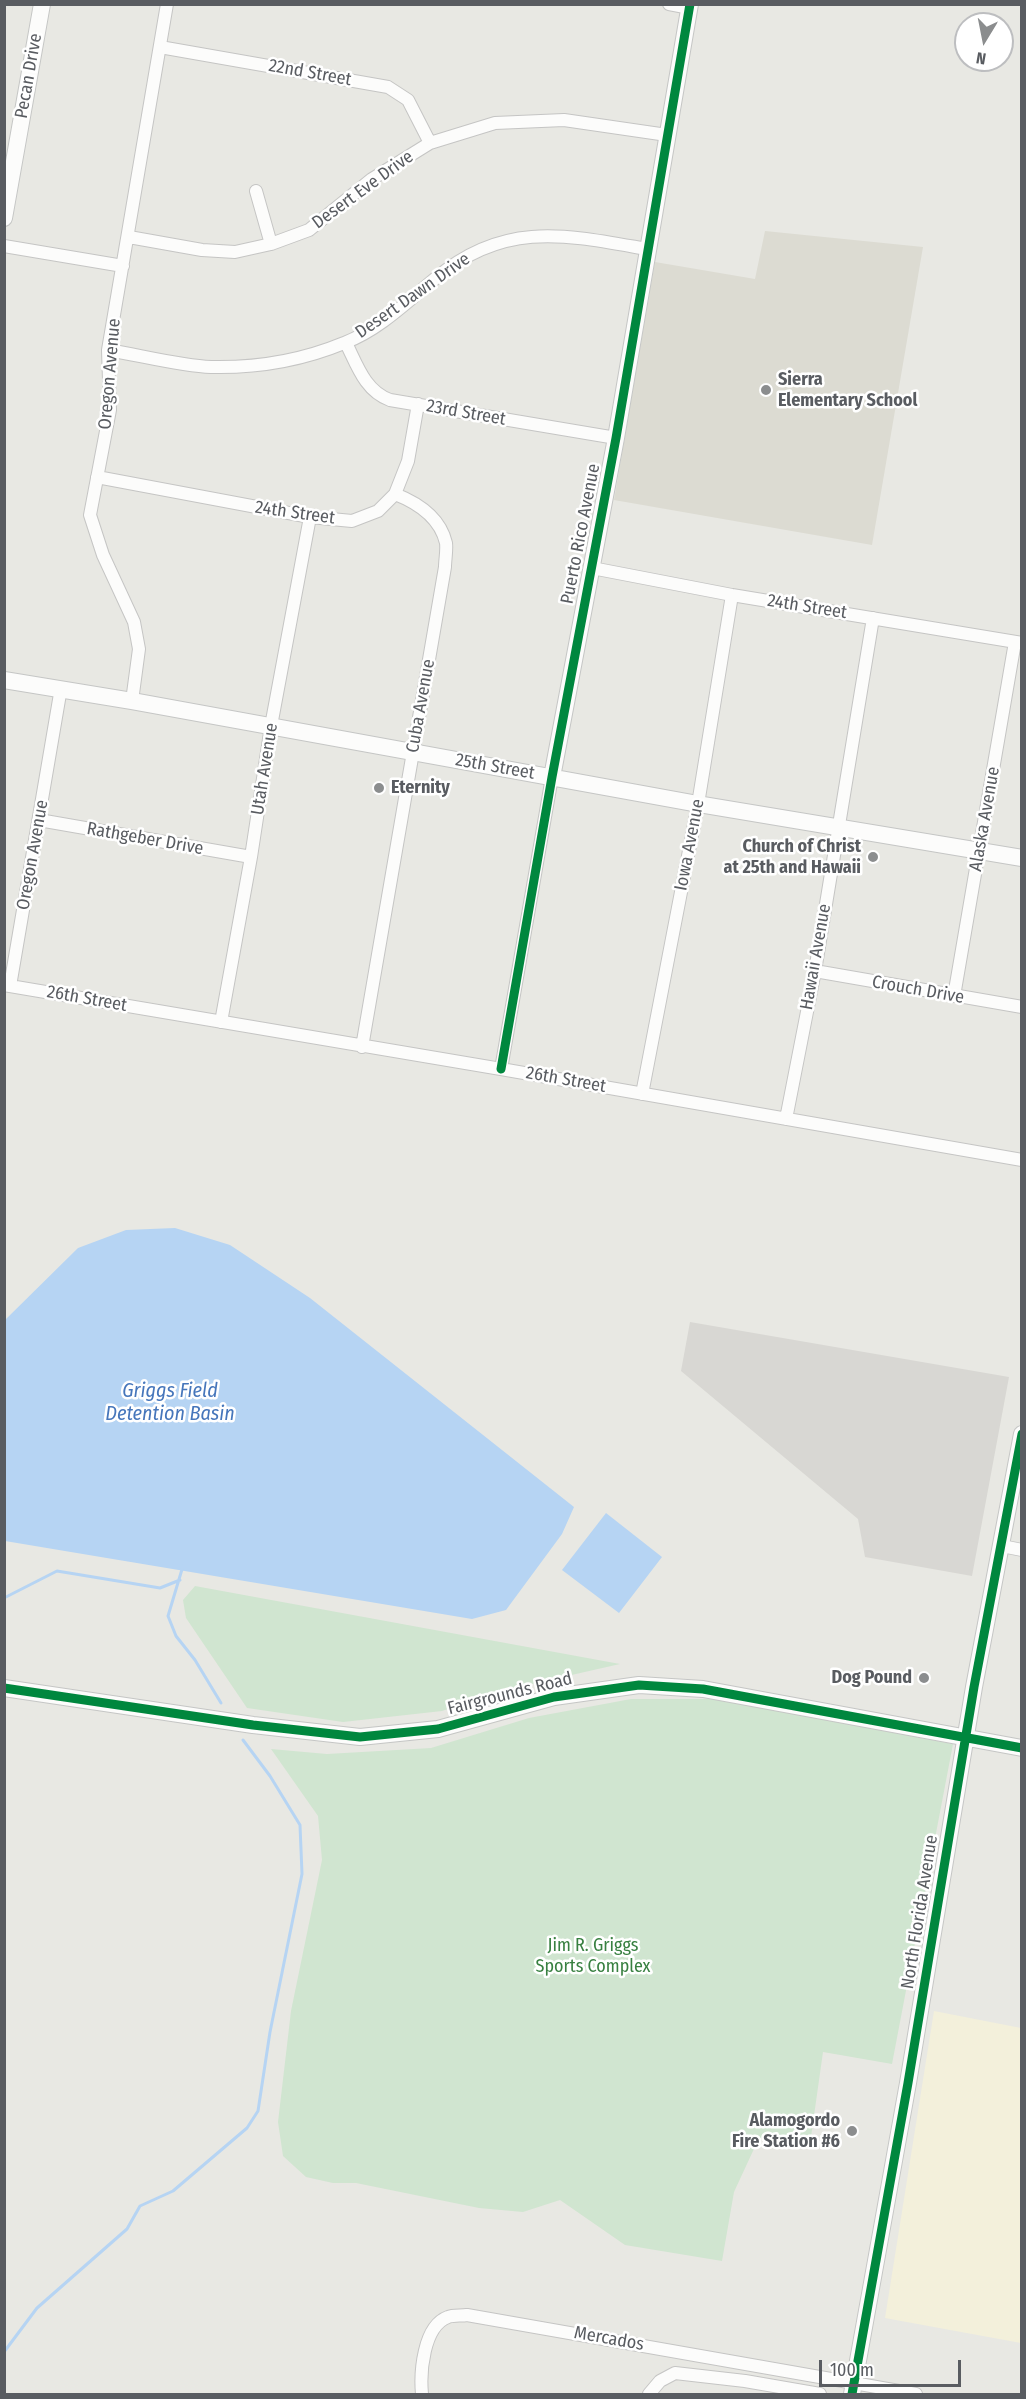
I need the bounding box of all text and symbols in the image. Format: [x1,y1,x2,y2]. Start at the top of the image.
north arrow [954,12,1014,72]
street label: Pecan Drive [11,32,47,120]
text: N [975,48,988,68]
street label: 22nd Street [267,55,353,91]
street label: Desert Eve Drive [308,146,418,234]
street label: Desert Dawn Drive [352,248,474,344]
street label: Oregon Avenue [94,318,126,430]
place label: Sierra Elementary School [778,369,917,412]
marker: Sierra Elementary School [759,383,773,397]
street label: 23rd Street [425,395,507,431]
street label: Puerto Rico Avenue [557,462,605,606]
street label: 24th Street [254,497,336,529]
street label: 24th Street [766,590,848,624]
street label: Cuba Avenue [402,657,440,755]
street label: Utah Avenue [247,721,283,817]
street label: 25th Street [454,749,536,785]
street label: Alaska Avenue [965,765,1005,873]
place label: Eternity [391,777,450,799]
marker: Eternity [372,781,386,795]
street label: Iowa Avenue [671,797,709,893]
street label: Oregon Avenue [13,798,53,912]
street label: Rathgeber Drive [85,818,205,860]
place label: Church of Christ at 25th and Hawaii [723,836,861,878]
marker: Church of Christ at 25th and Hawaii [866,850,880,864]
street label: Hawaii Avenue [796,902,836,1012]
street label: Crouch Drive [870,971,966,1009]
street label: 26th Street [45,981,129,1017]
street label: 26th Street [524,1062,608,1098]
water label: Griggs Field Detention Basin [105,1379,235,1426]
place label: Dog Pound [832,1667,912,1689]
street label: Fairgrounds Road [445,1668,575,1720]
marker: Dog Pound [917,1671,931,1685]
street label: North Florida Avenue [897,1833,943,1991]
park label: Jim R. Griggs Sports Complex [535,1935,651,1978]
place label: Alamogordo Fire Station #6 [732,2110,840,2152]
marker: Alamogordo Fire Station #6 [845,2124,859,2138]
street label: Mercados [572,2322,646,2356]
scale bar [822,2348,964,2386]
text: 100 m [830,2359,874,2381]

